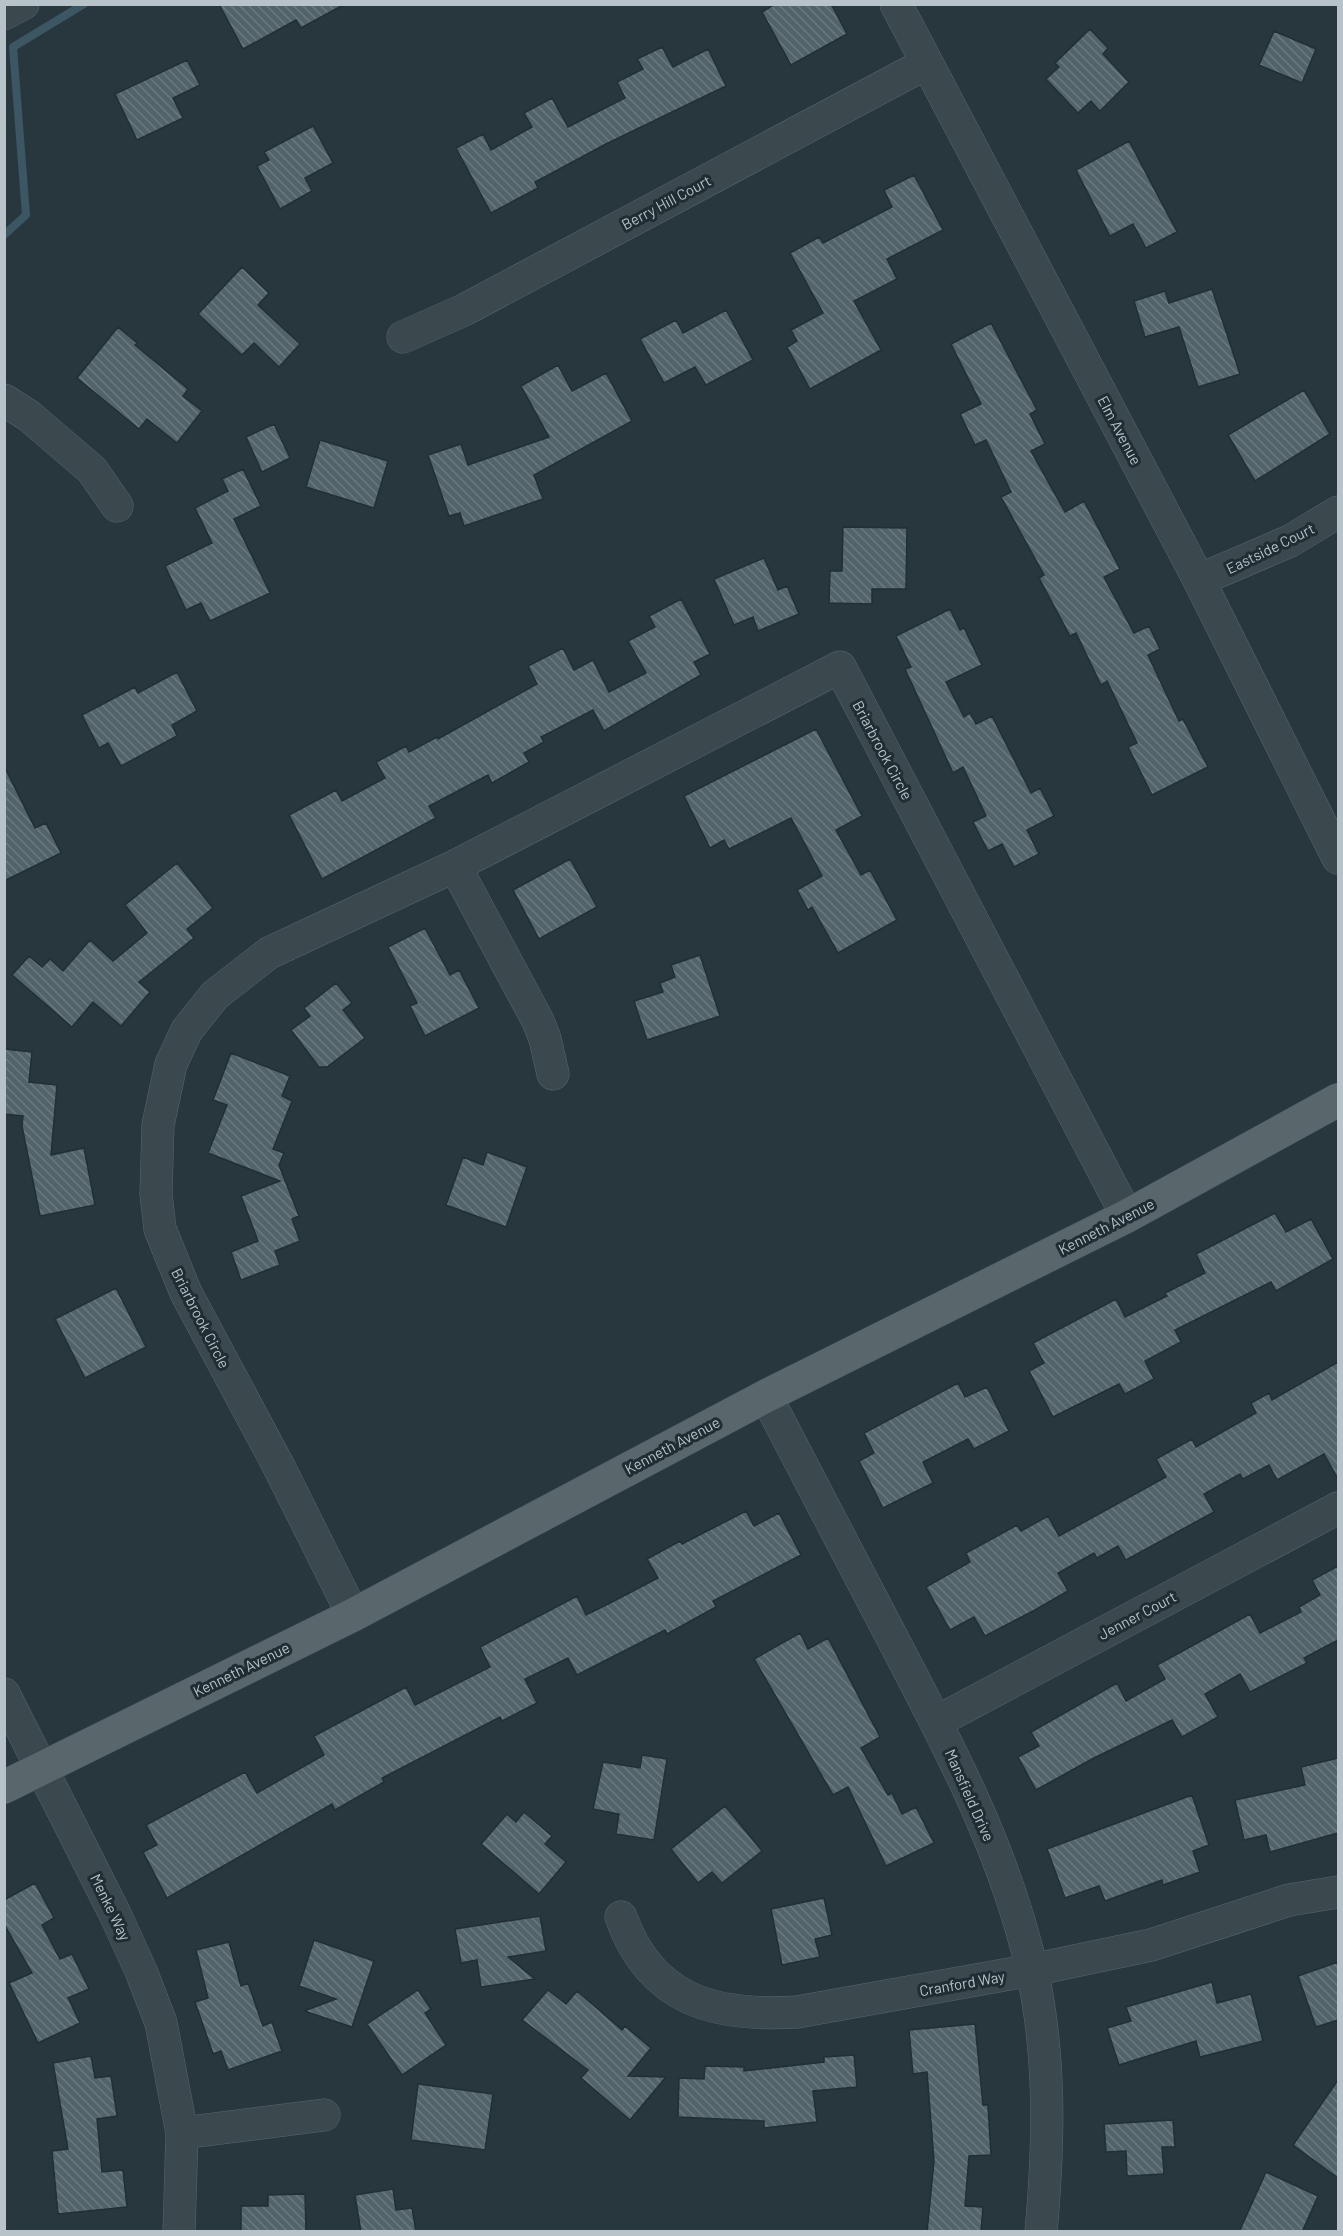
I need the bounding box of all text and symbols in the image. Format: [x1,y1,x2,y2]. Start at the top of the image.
street label: Berry Hill Court [618,171,714,233]
street label: Elm Avenue [1094,392,1146,468]
street label: Eastside Court [1223,519,1317,577]
street label: Briarbrook Circle [849,697,917,803]
street label: Kenneth Avenue [1055,1194,1157,1258]
street label: Briarbrook Circle [168,1265,234,1371]
street label: Kenneth Avenue [621,1412,723,1478]
street label: Jenner Court [1095,1587,1179,1643]
street label: Kenneth Avenue [190,1638,292,1700]
street label: Mansfield Drive [942,1746,998,1844]
street label: Menke Way [87,1871,135,1943]
street label: Cranford Way [918,1967,1006,1999]

